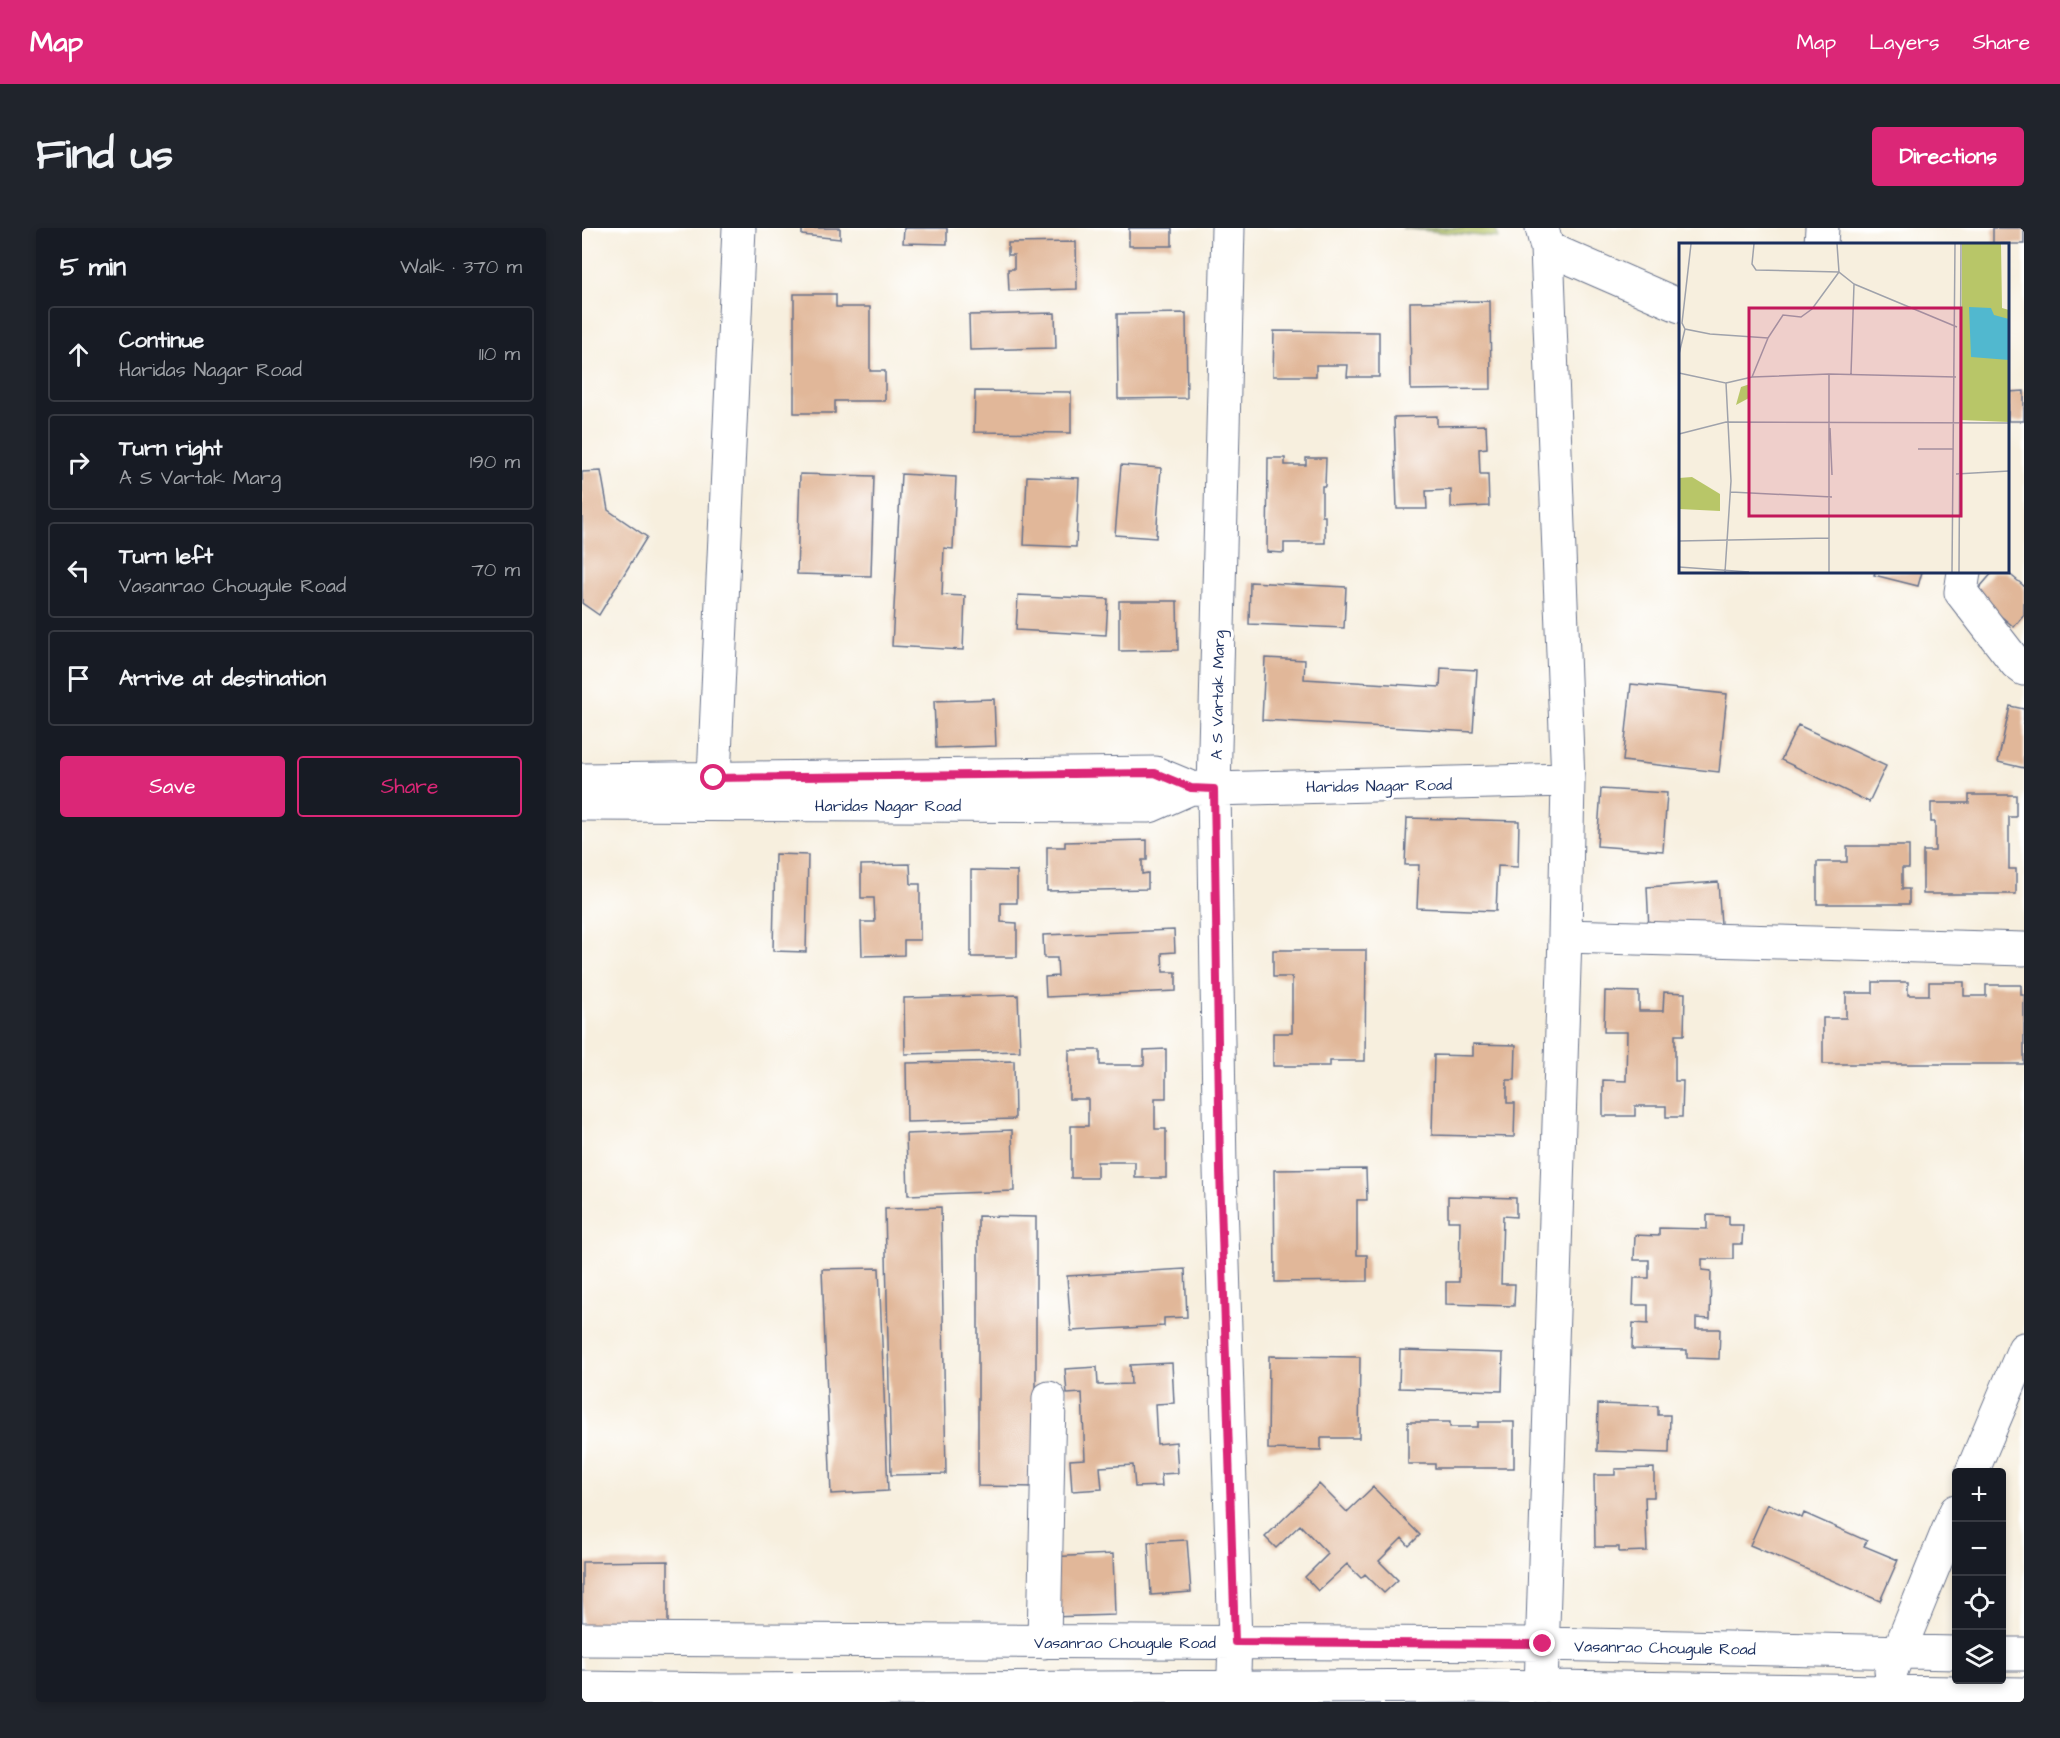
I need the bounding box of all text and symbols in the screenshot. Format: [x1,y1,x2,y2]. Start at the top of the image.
text: Map [30,23,83,62]
text: Map [1796,28,1836,57]
text: Layers [1869,28,1939,57]
text: Share [1972,28,2030,57]
text: Find us [36,127,173,185]
button: Directions [1872,127,2024,186]
inset map [1679,243,2009,573]
text: 5 min [60,249,126,285]
text: Walk · 370 m [400,253,522,281]
text: Continue [119,325,204,356]
icon: ahead [62,338,95,371]
text: 110 m [479,340,520,368]
text: Haridas Nagar Road [119,356,302,384]
text: Turn right [119,433,222,464]
icon: right [62,446,95,479]
text: 190 m [470,448,520,476]
text: A S Vartak Marg [119,464,281,492]
text: Turn left [119,541,213,572]
icon: left [62,554,95,587]
text: 70 m [472,556,520,584]
text: Vasanrao Chougule Road [119,572,346,600]
street label: A S Vartak Marg [1206,630,1231,760]
icon: arrive [62,662,95,695]
text: Arrive at destination [119,663,326,694]
button: Save [60,756,285,817]
button: Share [297,756,522,817]
route start [700,764,726,790]
street label: Haridas Nagar Road [1306,774,1452,799]
street label: Haridas Nagar Road [815,795,961,818]
map controls [1952,1468,2006,1684]
button: + [1952,1468,2006,1522]
button: − [1952,1522,2006,1576]
button: locate [1952,1576,2006,1630]
route end [1529,1630,1555,1656]
button: layers [1952,1630,2006,1684]
street label: Vasanrao Chougule Road [1034,1632,1216,1655]
street label: Vasanrao Chougule Road [1574,1635,1756,1662]

